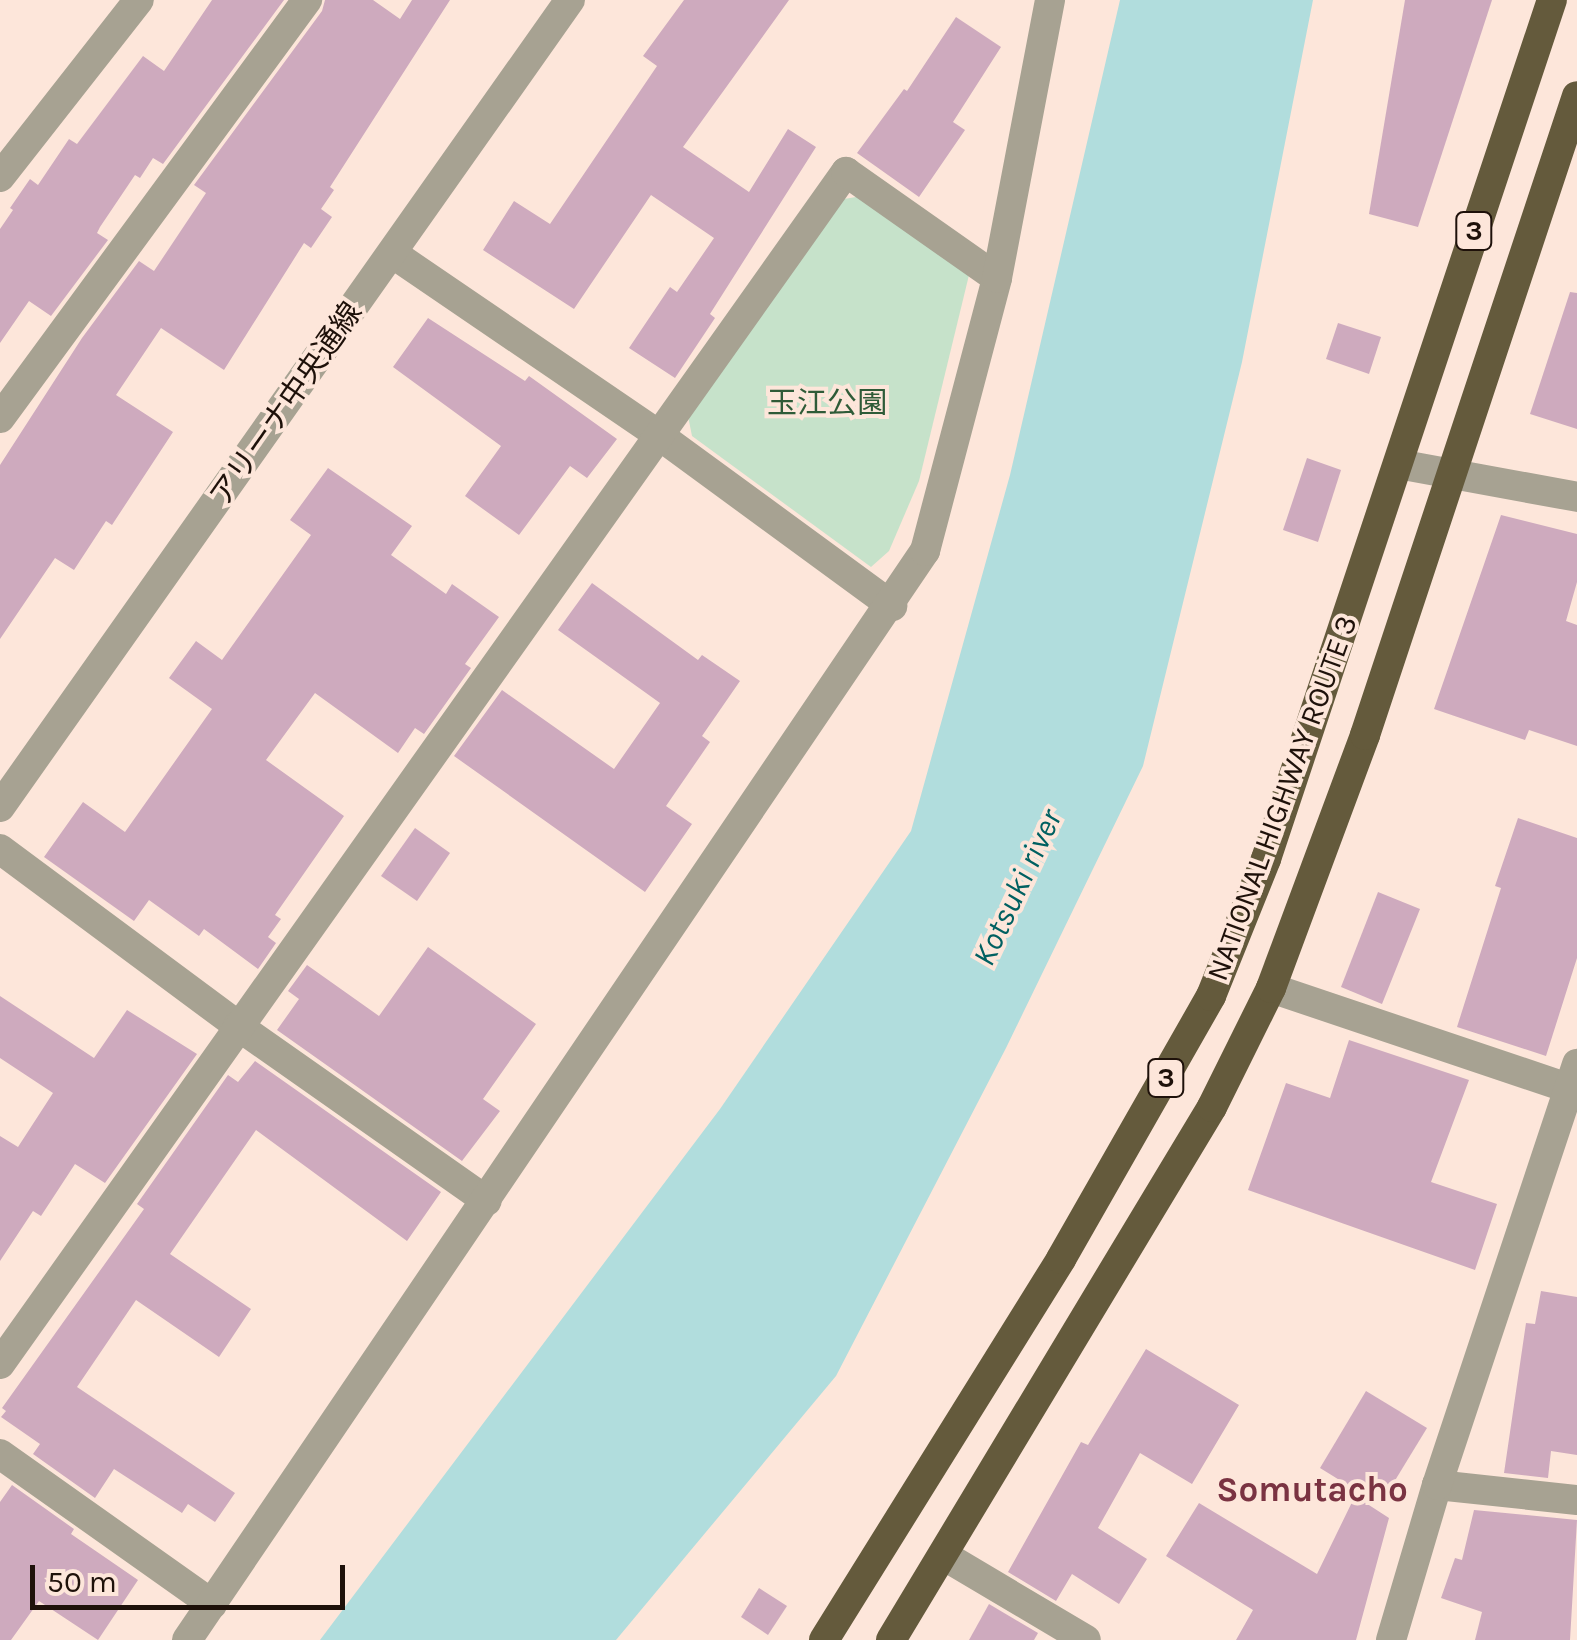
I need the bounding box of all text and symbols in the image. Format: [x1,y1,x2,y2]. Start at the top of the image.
road number: 3 [1454,208,1494,254]
street label: アリーナ中央通線 [202,295,370,513]
park label: 玉江公園 [767,385,887,421]
street label: NATIONAL HIGHWAY ROUTE 3 [1199,610,1365,986]
water label: Kotsuki river [965,804,1071,972]
road number: 3 [1146,1055,1186,1101]
district label: Somutacho [1216,1469,1408,1511]
scale bar [35,1545,350,1607]
text: 50 m [47,1564,117,1600]

